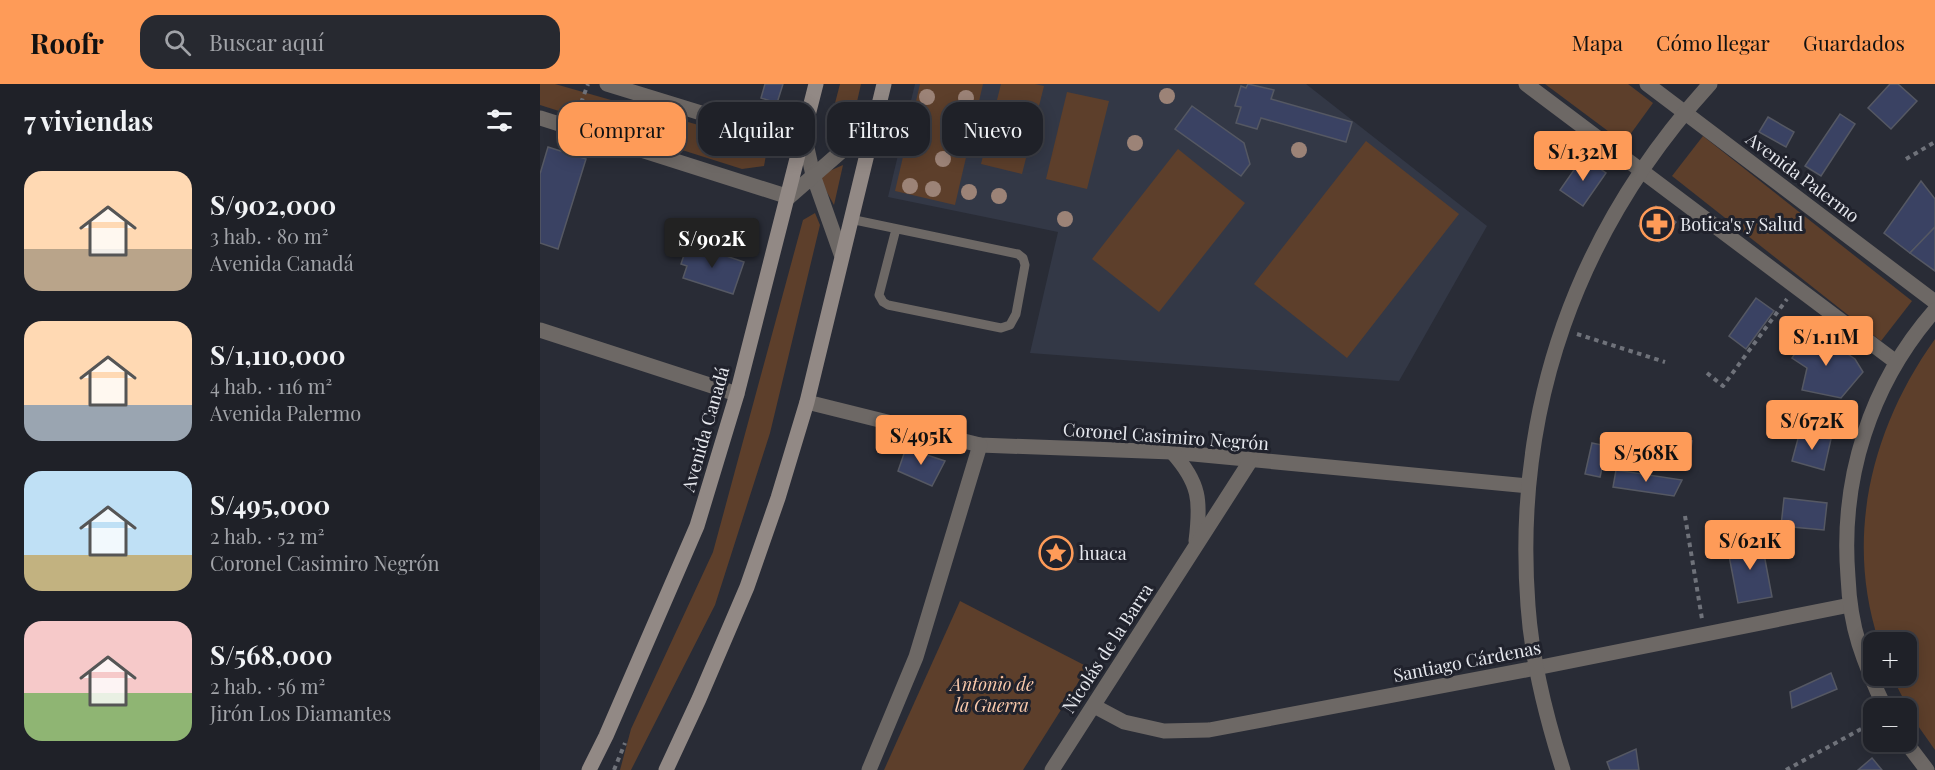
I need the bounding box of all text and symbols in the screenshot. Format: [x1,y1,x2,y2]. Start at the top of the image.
search box [140,15,560,69]
text: Roofr [30,24,104,61]
icon: search [161,26,194,59]
text: Buscar aquí [209,27,324,57]
text: Mapa [1572,28,1623,56]
text: Cómo llegar [1656,28,1770,56]
text: Guardados [1803,28,1905,56]
chip: Comprar [558,102,686,156]
chip: Alquilar [698,102,815,156]
chip: Filtros [827,102,930,156]
chip: Nuevo [942,102,1043,156]
text: 7 viviendas [24,103,153,138]
icon: filters [483,104,516,137]
street label: Avenida Palermo [1741,126,1865,228]
pin: S/1.32M [1528,131,1638,182]
text: S/1.32M [1548,137,1618,164]
text: S/902,000 [210,187,336,222]
icon: home [72,195,144,267]
pharmacy icon: Botica's y Salud [1639,206,1675,242]
place label: Botica's y Salud [1680,212,1804,236]
pin: S/902K [663,218,761,269]
text: 3 hab. · 80 m² [210,222,329,249]
text: S/902K [678,224,746,251]
text: Avenida Canadá [210,249,354,276]
pin: S/1.11M [1771,316,1881,367]
text: S/1.11M [1793,322,1859,349]
text: S/1,110,000 [210,337,346,372]
icon: home [72,345,144,417]
street label: Avenida Canadá [675,364,734,495]
text: 4 hab. · 116 m² [210,372,332,399]
text: Avenida Palermo [210,399,361,426]
pin: S/672K [1763,400,1861,451]
text: S/672K [1780,406,1844,433]
pin: S/495K [872,415,970,466]
street label: Coronel Casimiro Negrón [1062,417,1270,455]
text: S/495K [890,421,952,448]
pin: S/568K [1597,432,1695,483]
text: S/568K [1614,438,1678,465]
text: S/495,000 [210,487,330,522]
icon: home [72,495,144,567]
pin: S/621K [1701,520,1799,571]
text: 2 hab. · 52 m² [210,522,325,549]
text: S/621K [1719,526,1781,553]
place icon: huaca [1038,535,1074,571]
place label: huaca [1079,541,1127,565]
text: Coronel Casimiro Negrón [210,549,439,576]
street label: Nicolás de la Barra [1056,579,1158,717]
map controls [1863,632,1917,752]
button: + [1863,632,1917,686]
street label: Santiago Cárdenas [1391,635,1543,687]
text: S/568,000 [210,637,333,672]
icon: home [72,645,144,717]
text: 2 hab. · 56 m² [210,672,325,699]
park label: Antonio de la Guerra [948,672,1034,717]
button: − [1863,698,1917,752]
text: Jirón Los Diamantes [210,699,391,726]

